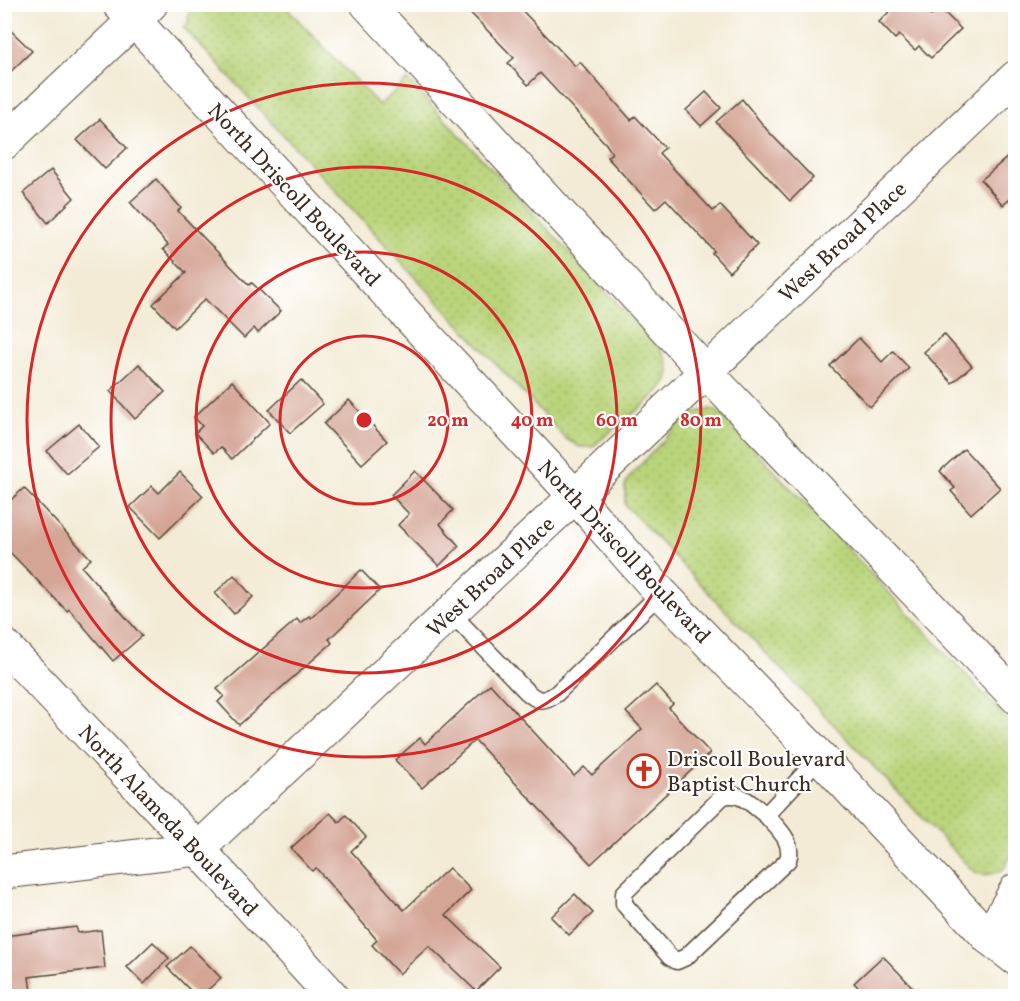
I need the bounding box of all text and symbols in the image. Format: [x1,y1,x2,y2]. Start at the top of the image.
street label: North Driscoll Boulevard [199,97,387,295]
street label: West Broad Place [773,175,915,311]
text: 20 m [427,409,469,434]
text: 40 m [511,409,553,434]
text: 60 m [596,409,638,434]
text: 80 m [680,409,722,434]
centre of rings [354,410,374,430]
street label: North Driscoll Boulevard [529,454,717,652]
street label: West Broad Place [421,510,563,646]
street label: North Alameda Boulevard [70,719,264,924]
place label: Driscoll Boulevard Baptist Church [667,745,846,801]
church icon: Driscoll Boulevard Baptist Church [626,753,662,789]

